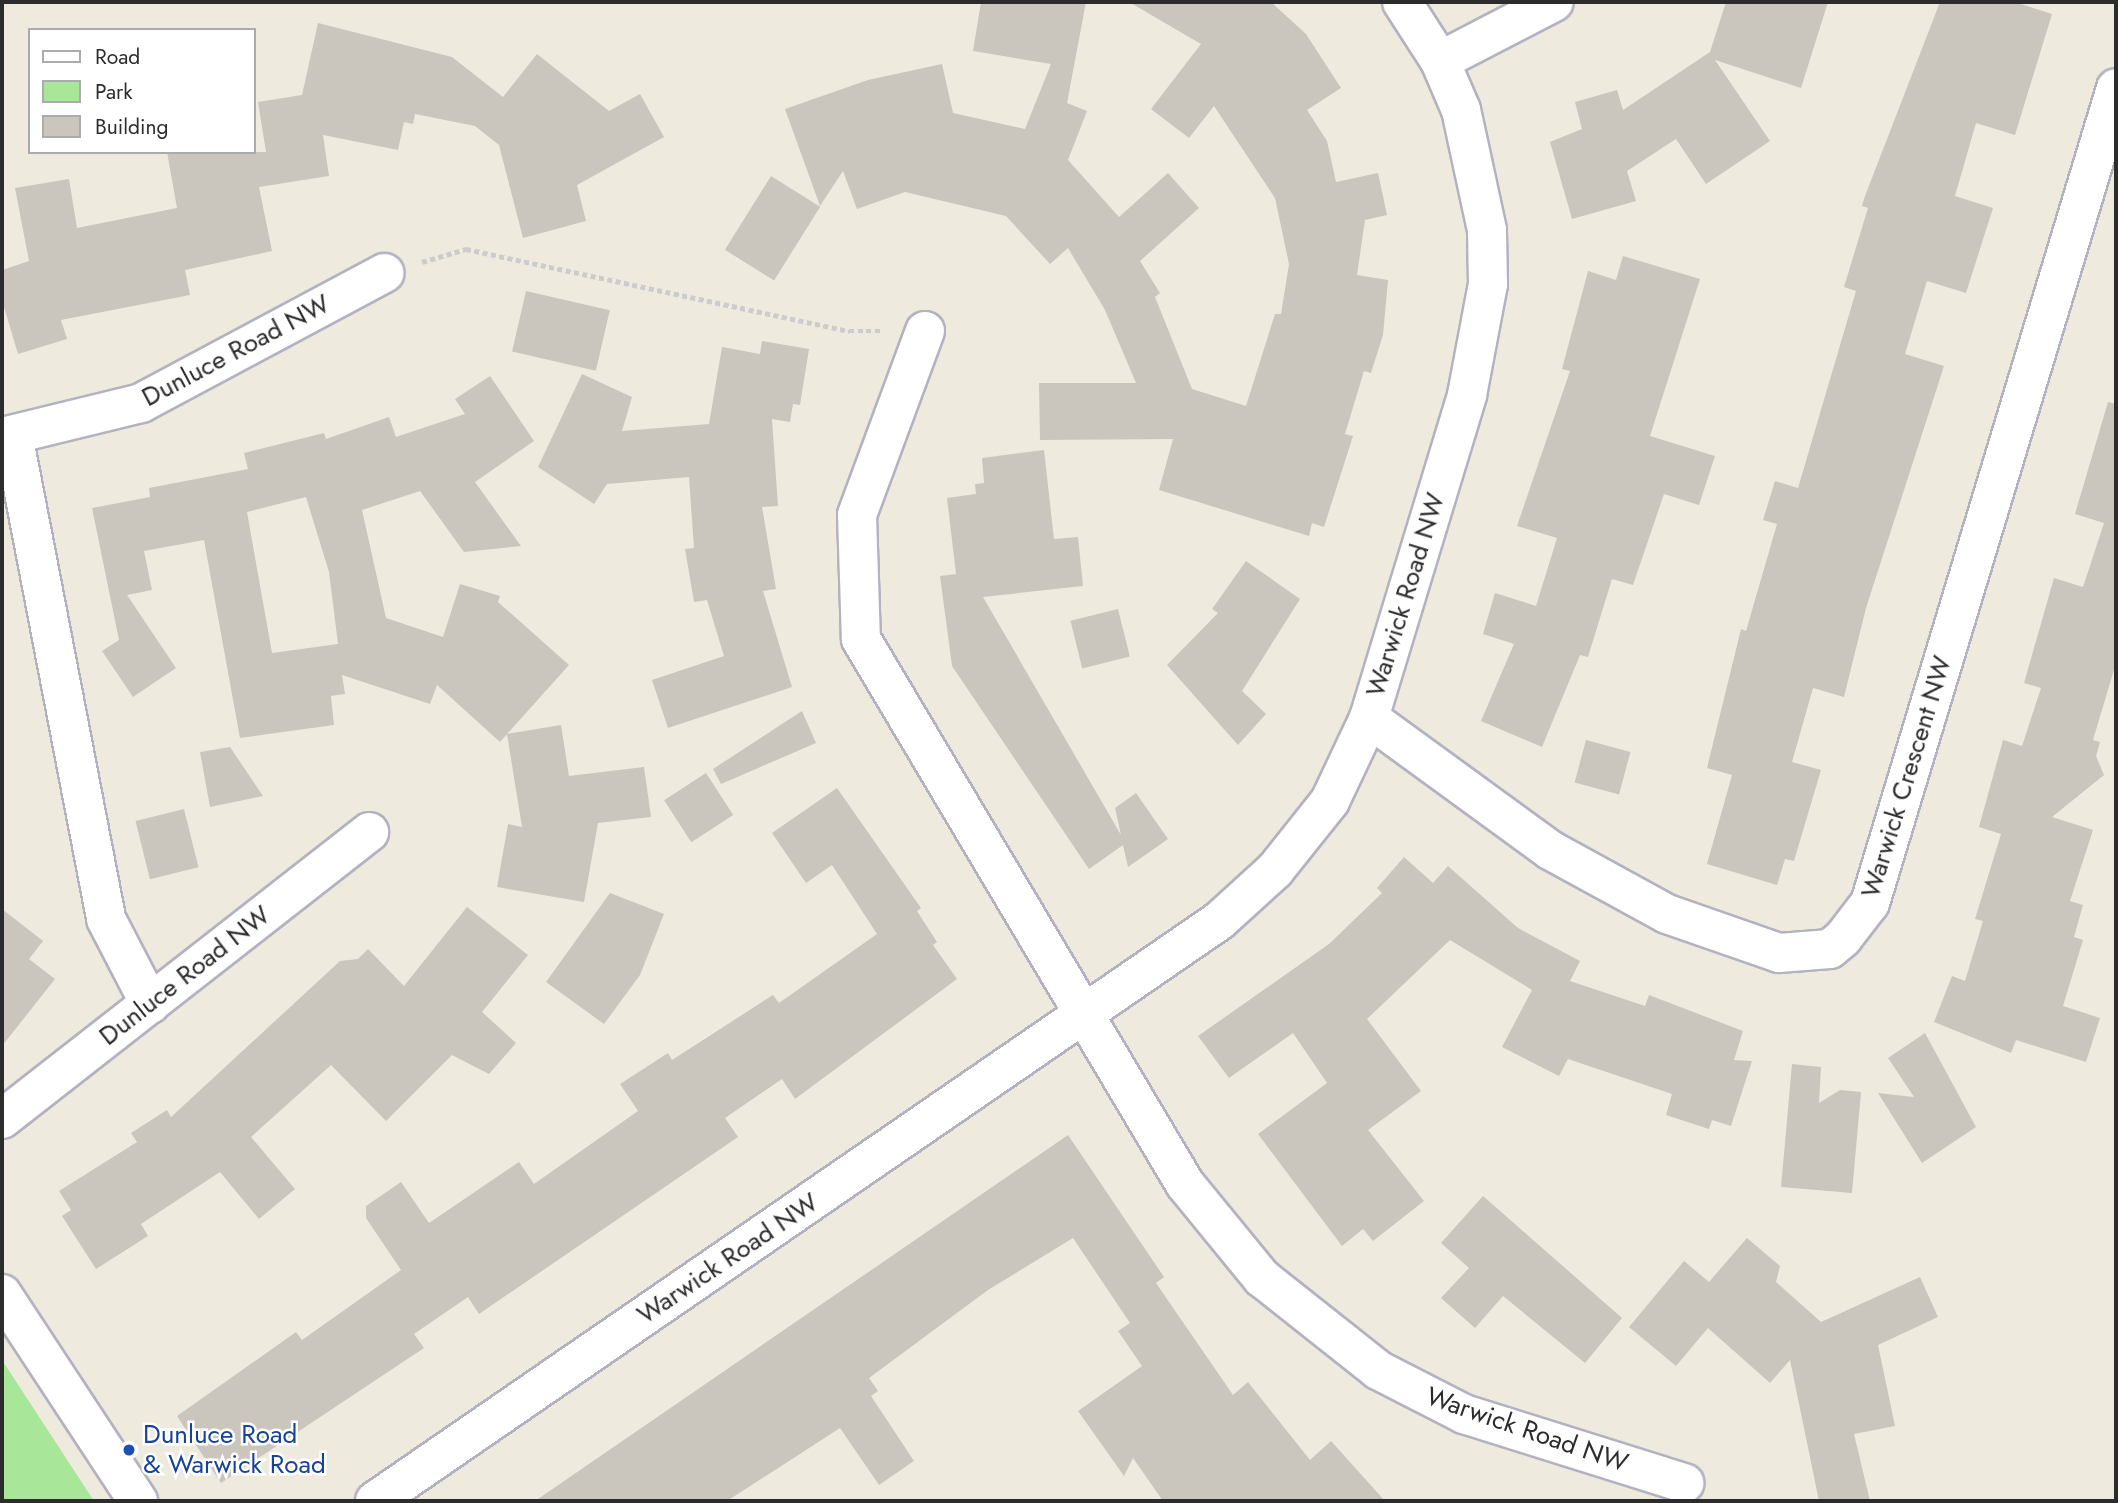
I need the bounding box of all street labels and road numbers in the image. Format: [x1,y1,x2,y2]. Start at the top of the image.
street label: Dunluce Road NW [137,288,335,414]
street label: Warwick Road NW [1360,489,1452,701]
street label: Warwick Crescent NW [1855,652,1959,902]
street label: Dunluce Road NW [93,900,277,1052]
street label: Warwick Road NW [632,1187,824,1331]
street label: Warwick Road NW [1422,1381,1632,1479]

